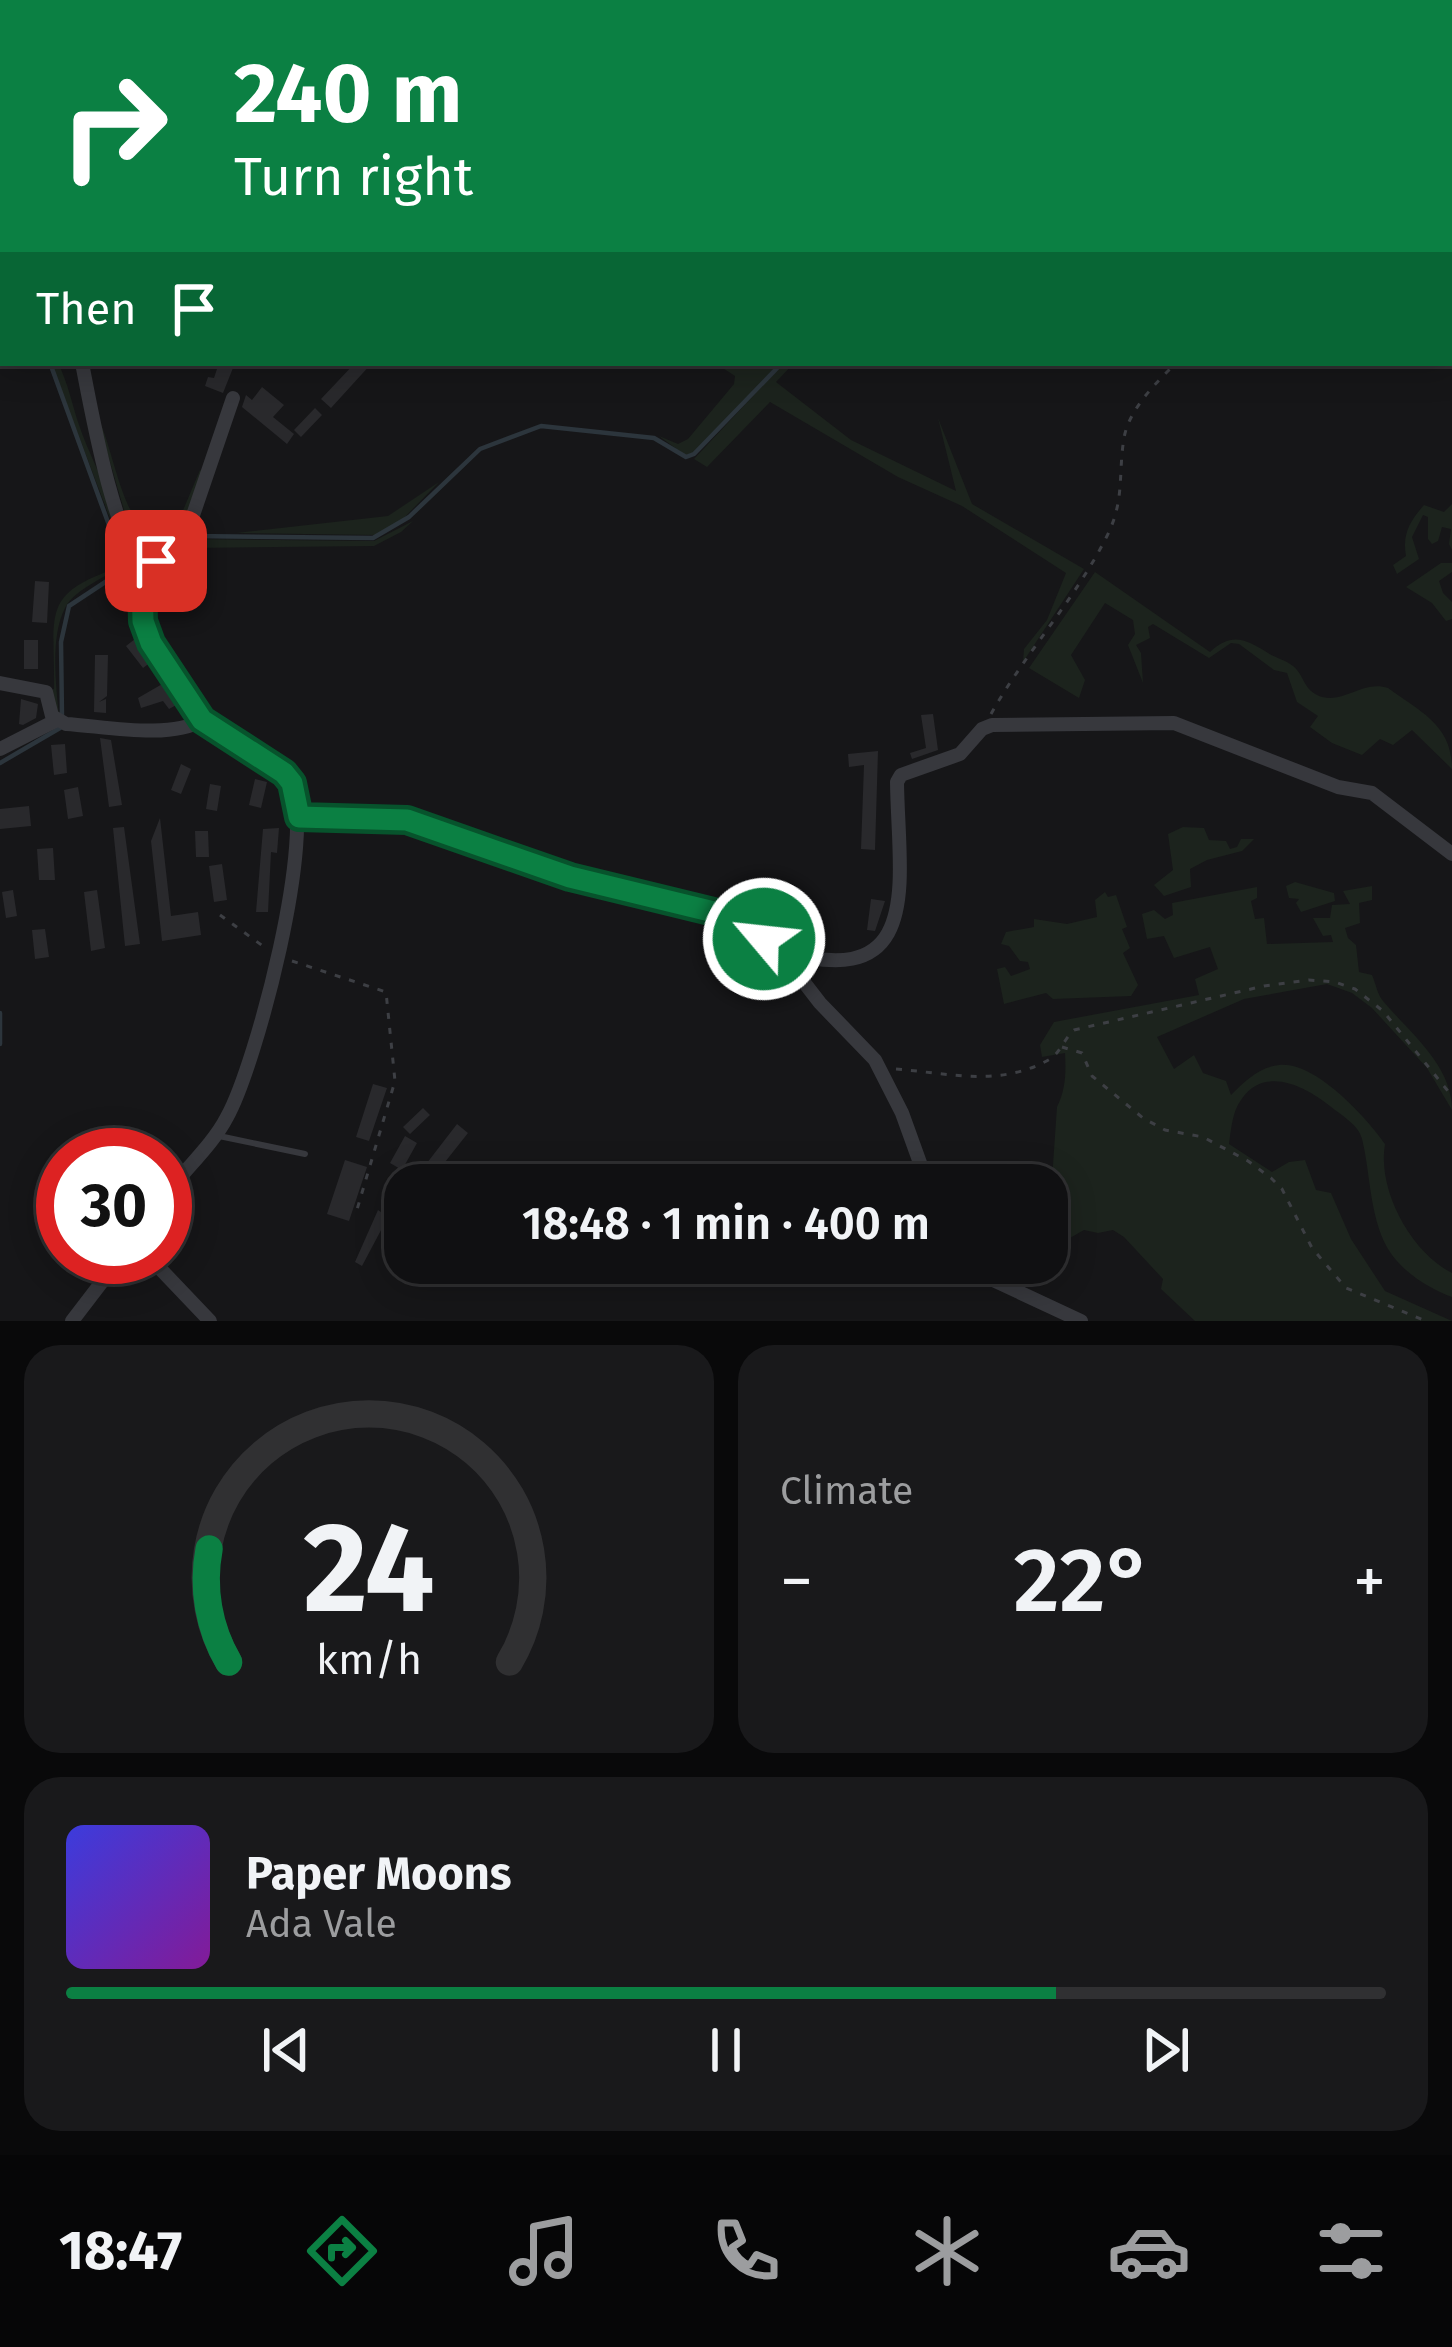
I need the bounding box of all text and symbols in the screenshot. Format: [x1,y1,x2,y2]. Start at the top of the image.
text: 240 m [234,43,462,144]
icon: right [36,48,192,204]
text: Turn right [234,145,473,209]
icon: arrive [161,276,227,342]
text: Then [36,282,137,336]
pin [105,510,207,612]
icon: arrive [123,528,189,594]
position arrow [701,876,827,1002]
speed limit sign: 30 [36,1128,192,1284]
text: 18:48 · 1 min · 400 m [522,1197,930,1251]
text: Climate [780,1468,913,1514]
text: 24 [303,1494,435,1644]
text: 22° [1014,1527,1153,1635]
text: − [780,1542,813,1621]
text: + [1353,1542,1386,1621]
text: km/h [316,1634,422,1685]
text: Paper Moons [246,1847,511,1901]
text: Ada Vale [246,1901,397,1947]
icon: previous [253,2017,319,2083]
icon: pause [693,2017,759,2083]
icon: next [1133,2017,1199,2083]
icon: directions [300,2209,384,2293]
icon: music [502,2209,586,2293]
icon: phone [704,2209,788,2293]
icon: climate [905,2209,989,2293]
icon: car [1107,2209,1191,2293]
icon: filters [1309,2209,1393,2293]
text: 18:47 [59,2219,182,2283]

